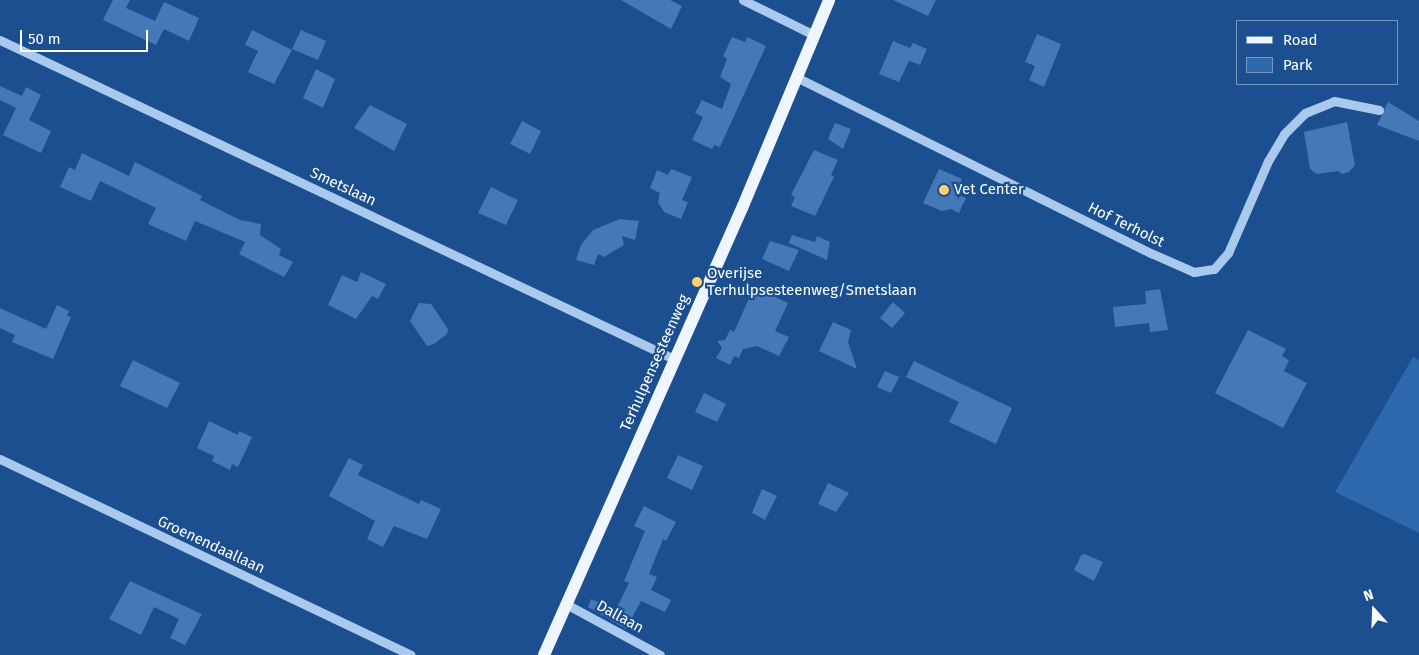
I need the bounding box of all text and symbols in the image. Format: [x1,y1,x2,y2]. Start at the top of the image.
scale bar [22,20,150,52]
legend [1236,20,1399,85]
text: 50 m [28,30,61,48]
text: Road [1283,31,1318,49]
text: Park [1283,56,1313,74]
street label: Smetslaan [307,164,379,210]
place label: Vet Center [954,181,1024,199]
marker: Vet Center [938,184,950,196]
street label: Hof Terholst [1085,199,1167,251]
place label: Overijse Terhulpsesteenweg/Smetslaan [707,264,917,299]
marker: Overijse Terhulpsesteenweg/Smetslaan [691,276,703,288]
street label: Terhulpensesteenweg [617,292,693,434]
street label: Groenendaallaan [154,512,268,578]
north arrow [1349,585,1399,635]
text: N [1361,586,1376,605]
street label: Dallaan [593,597,647,637]

